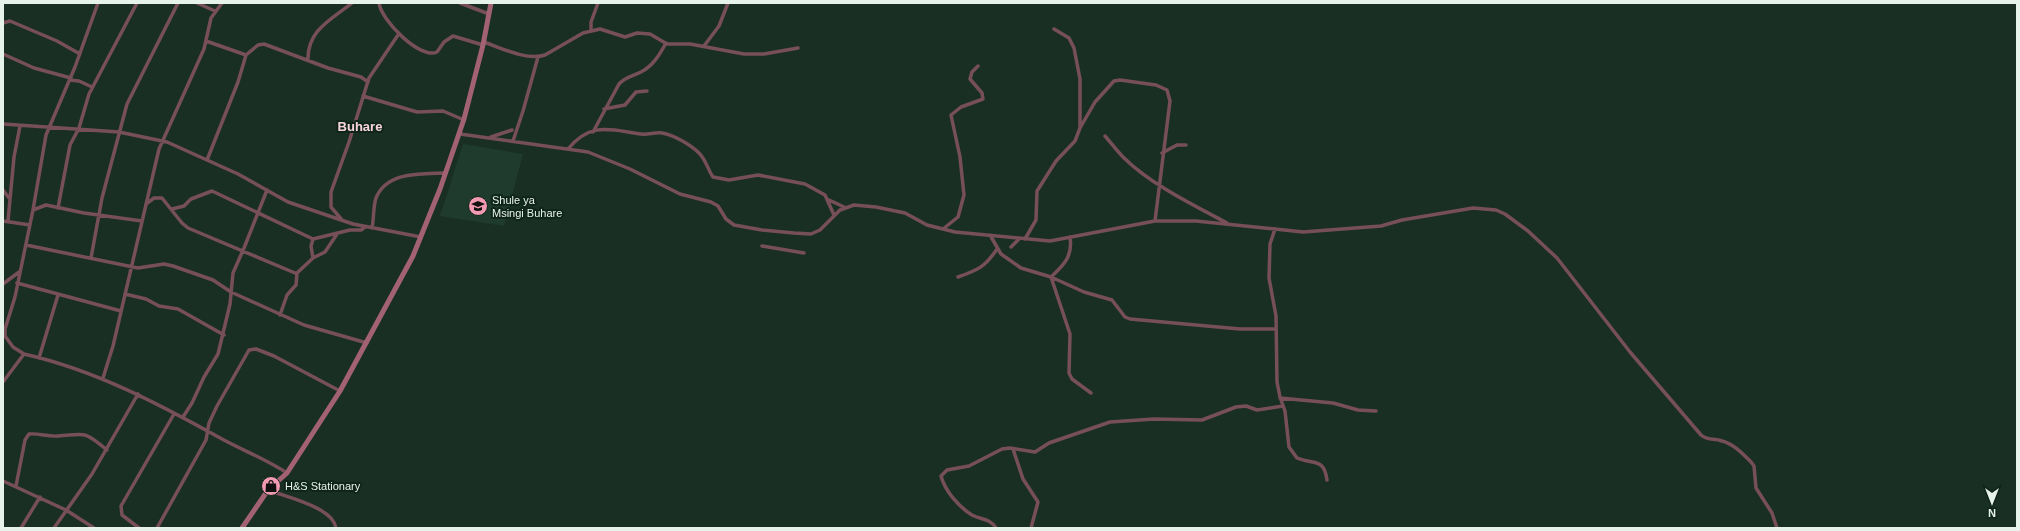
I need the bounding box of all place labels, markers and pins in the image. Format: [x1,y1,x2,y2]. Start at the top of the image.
place label: Shule ya Msingi Buhare [492,194,562,219]
school or university icon: Shule ya Msingi Buhare [467,195,489,217]
shop icon: H&S Stationary [260,475,282,497]
place label: H&S Stationary [285,480,361,492]

